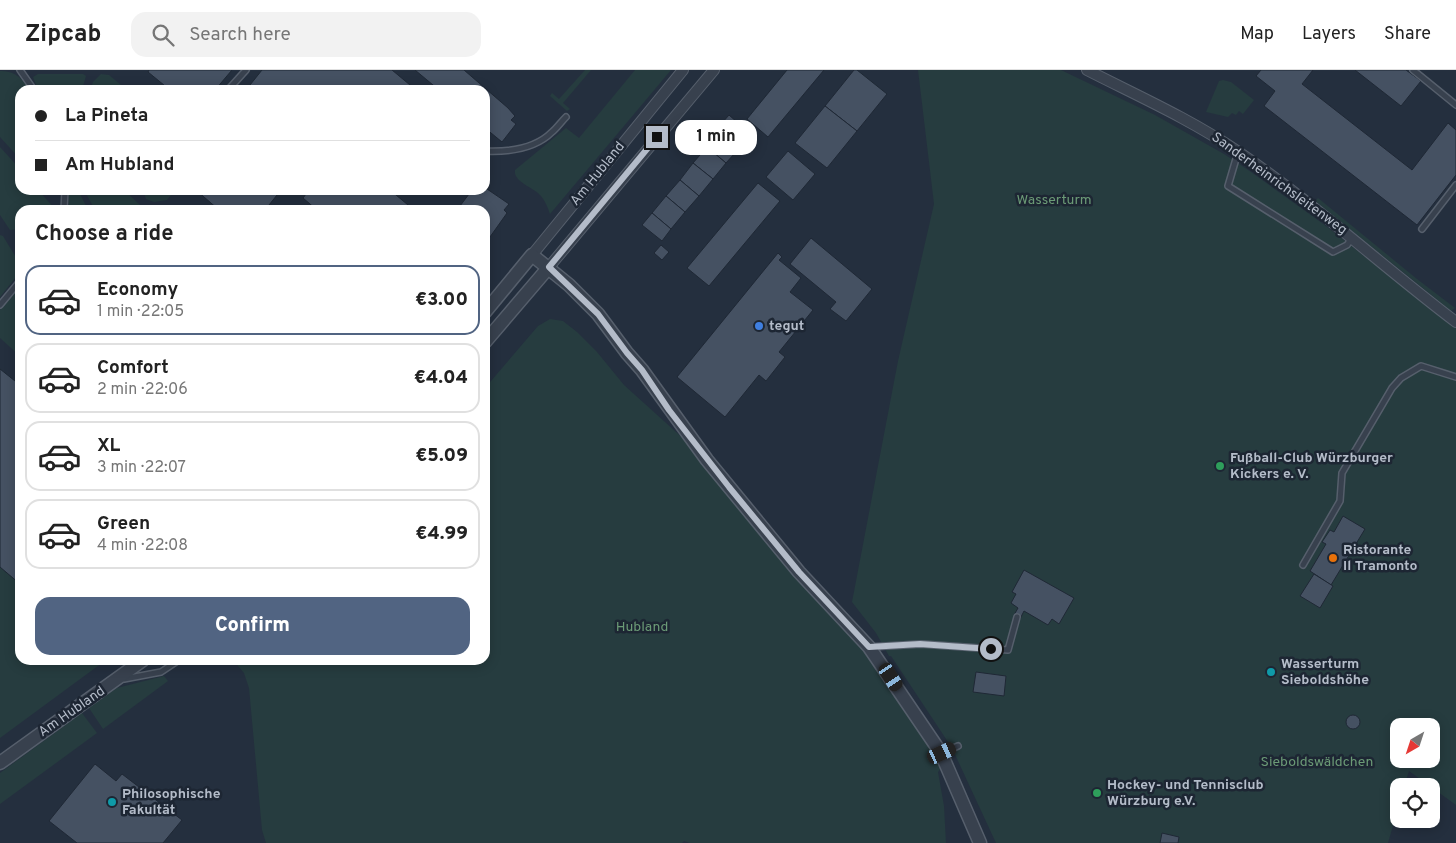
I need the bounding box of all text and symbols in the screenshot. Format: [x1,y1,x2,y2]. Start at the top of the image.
search box [131,12,481,57]
text: Zipcab [25,20,101,50]
icon: search [149,21,177,49]
text: Search here [189,23,291,47]
text: Map [1240,23,1274,46]
text: Layers [1302,23,1356,46]
text: Share [1384,23,1431,46]
text: La Pineta [65,104,148,128]
callout: 1 min [674,120,757,154]
route end [646,126,668,148]
text: 1 min [696,127,736,147]
street label: Sanderheinrichsleitenweg [1208,129,1350,239]
street label: Am Hubland [567,139,629,209]
text: Am Hubland [65,153,174,177]
park label: Wasserturm [1016,192,1092,209]
text: Choose a ride [35,221,173,248]
icon: car [37,278,82,323]
text: Economy [97,278,178,302]
text: €3.00 [415,288,468,312]
text: 1 min · 22:05 [97,302,184,322]
place label: tegut [769,318,804,335]
marker: tegut [753,320,765,332]
icon: car [37,356,82,401]
text: Comfort [97,356,169,380]
text: €4.04 [414,366,468,390]
text: 2 min · 22:06 [97,380,188,400]
icon: car [37,434,82,479]
text: XL [97,434,120,458]
text: €5.09 [415,444,468,468]
place label: Fußball-Club Würzburger Kickers e. V. [1230,450,1393,483]
text: 3 min · 22:07 [97,458,186,478]
marker: Fußball-Club Würzburger Kickers e. V. [1214,460,1226,472]
icon: car [37,512,82,557]
text: Green [97,512,150,536]
text: €4.99 [415,522,468,546]
text: 4 min · 22:08 [97,536,188,556]
place label: Ristorante Il Tramonto [1343,542,1417,575]
marker: Ristorante Il Tramonto [1327,552,1339,564]
button: Confirm [35,597,470,655]
park label: Hubland [616,619,668,636]
route start [980,638,1002,660]
place label: Wasserturm Sieboldshöhe [1281,656,1369,689]
car [876,660,905,694]
marker: Wasserturm Sieboldshöhe [1265,666,1277,678]
street label: Am Hubland [35,683,109,741]
north arrow [1390,718,1440,768]
map controls [1390,718,1440,828]
car [925,740,958,766]
park label: Sieboldswäldchen [1261,754,1373,771]
place label: Hockey- und Tennisclub Würzburg e.V. [1107,777,1264,810]
button: locate [1390,778,1440,828]
place label: Philosophische Fakultät [122,786,221,819]
marker: Hockey- und Tennisclub Würzburg e.V. [1091,787,1103,799]
marker: Philosophische Fakultät [106,796,118,808]

